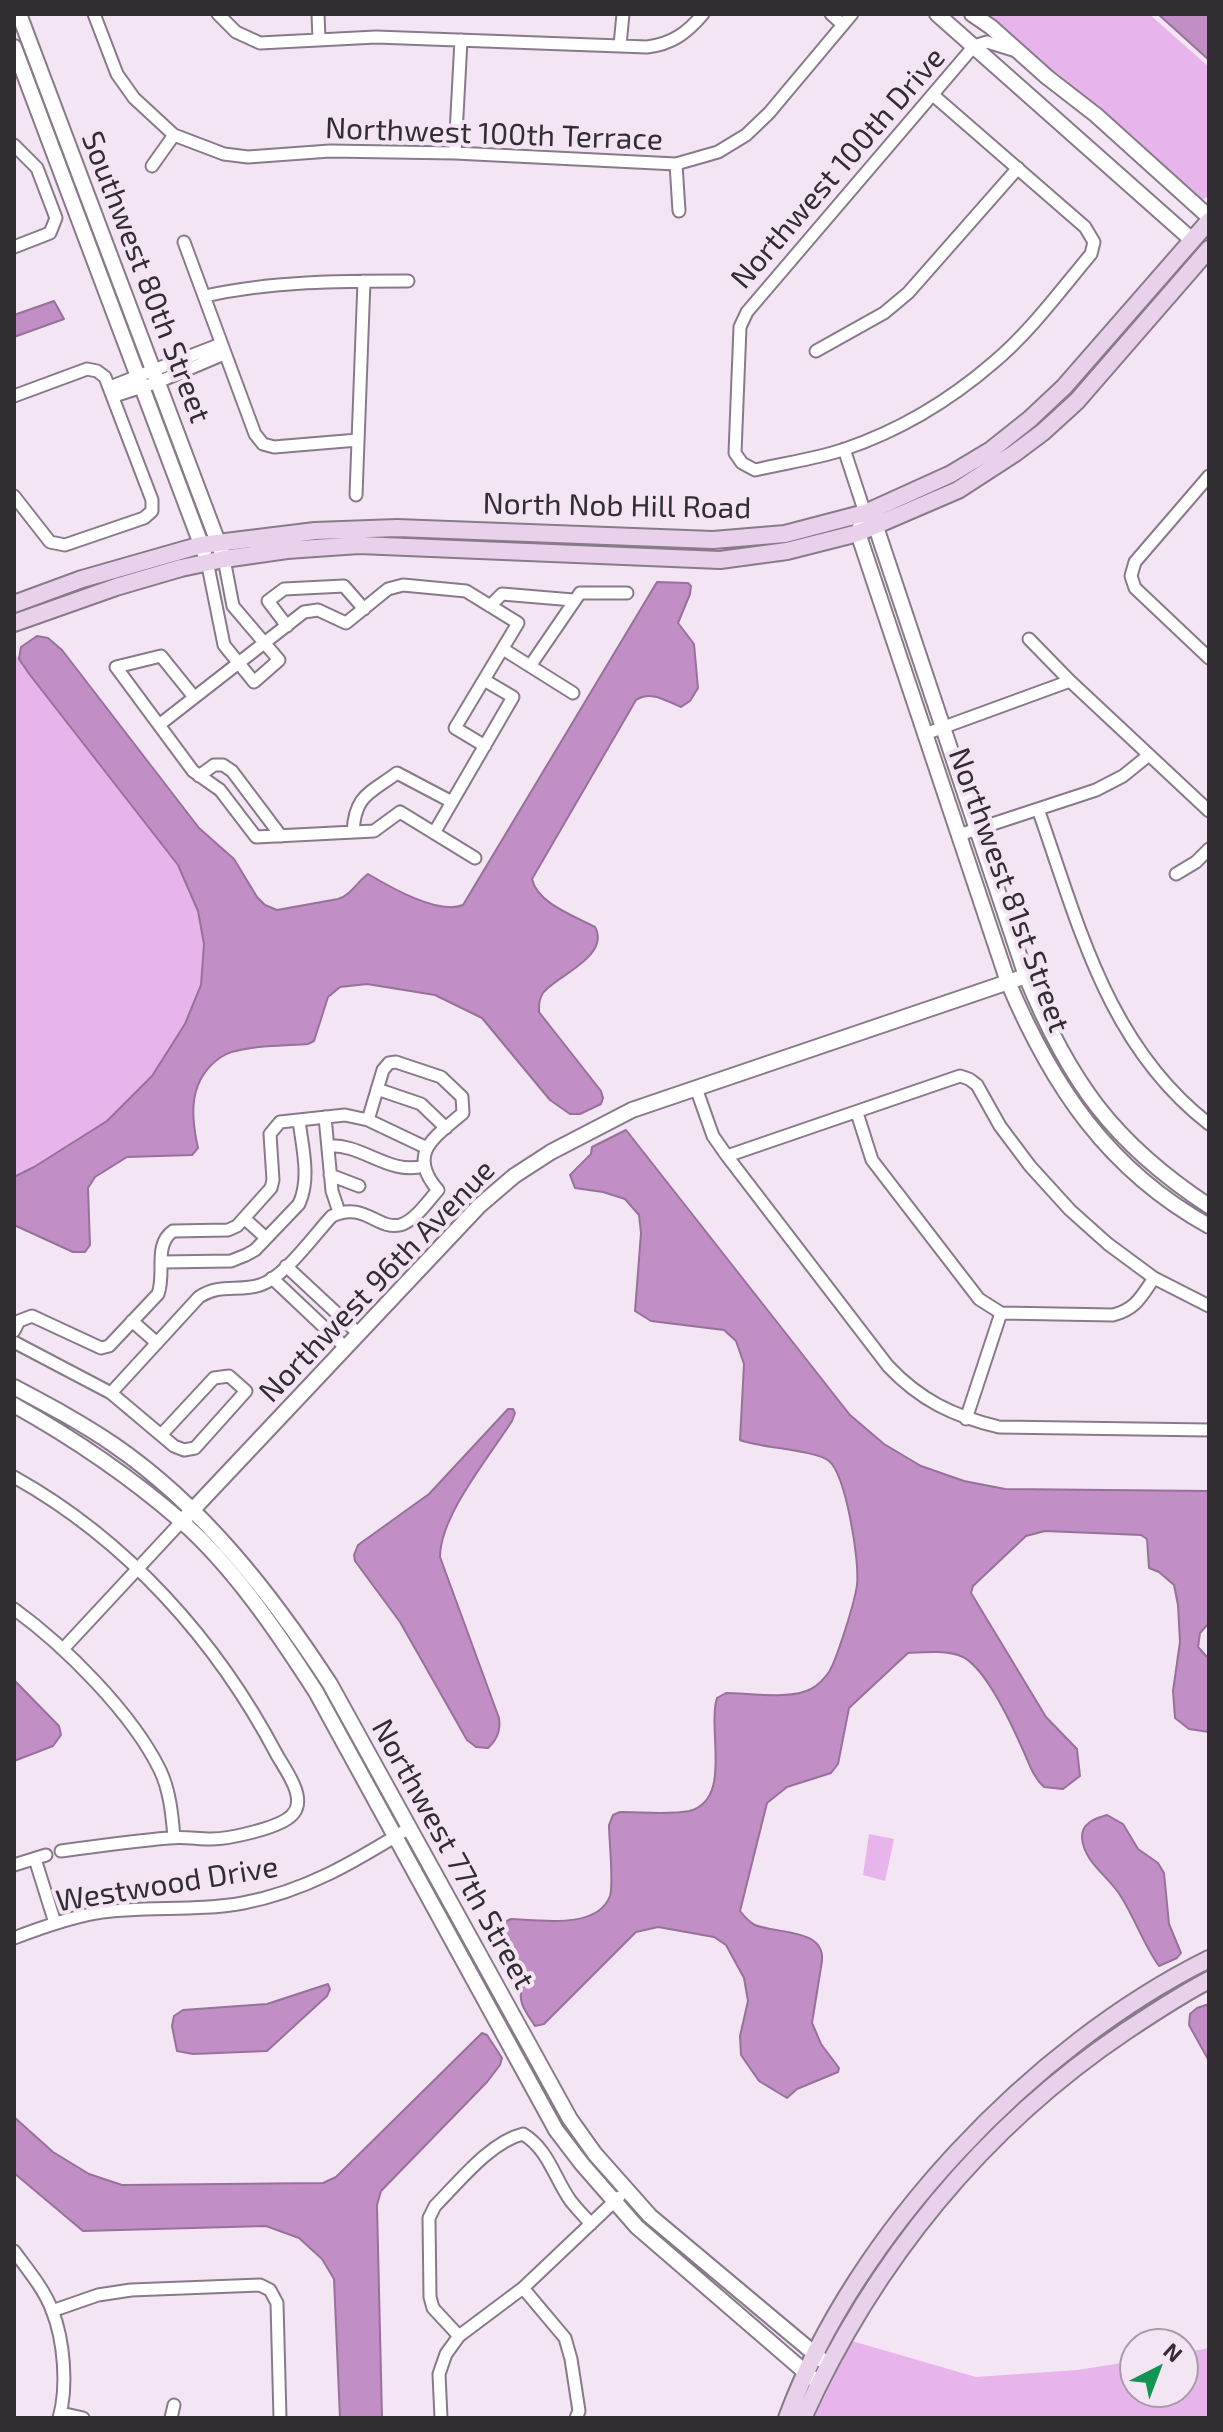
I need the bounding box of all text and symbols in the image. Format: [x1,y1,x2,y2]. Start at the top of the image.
street label: Northwest 100th Drive [723,40,953,296]
street label: Northwest 100th Terrace [324,110,664,158]
street label: Southwest 80th Street [74,126,218,428]
street label: North Nob Hill Road [482,486,752,526]
street label: Northwest 81st Street [941,743,1077,1037]
street label: Northwest 96th Avenue [252,1152,502,1410]
street label: Northwest 77th Street [364,1713,542,1995]
street label: Westwood Drive [53,1849,281,1919]
north arrow [1119,2328,1199,2408]
text: N [1159,2337,1188,2367]

